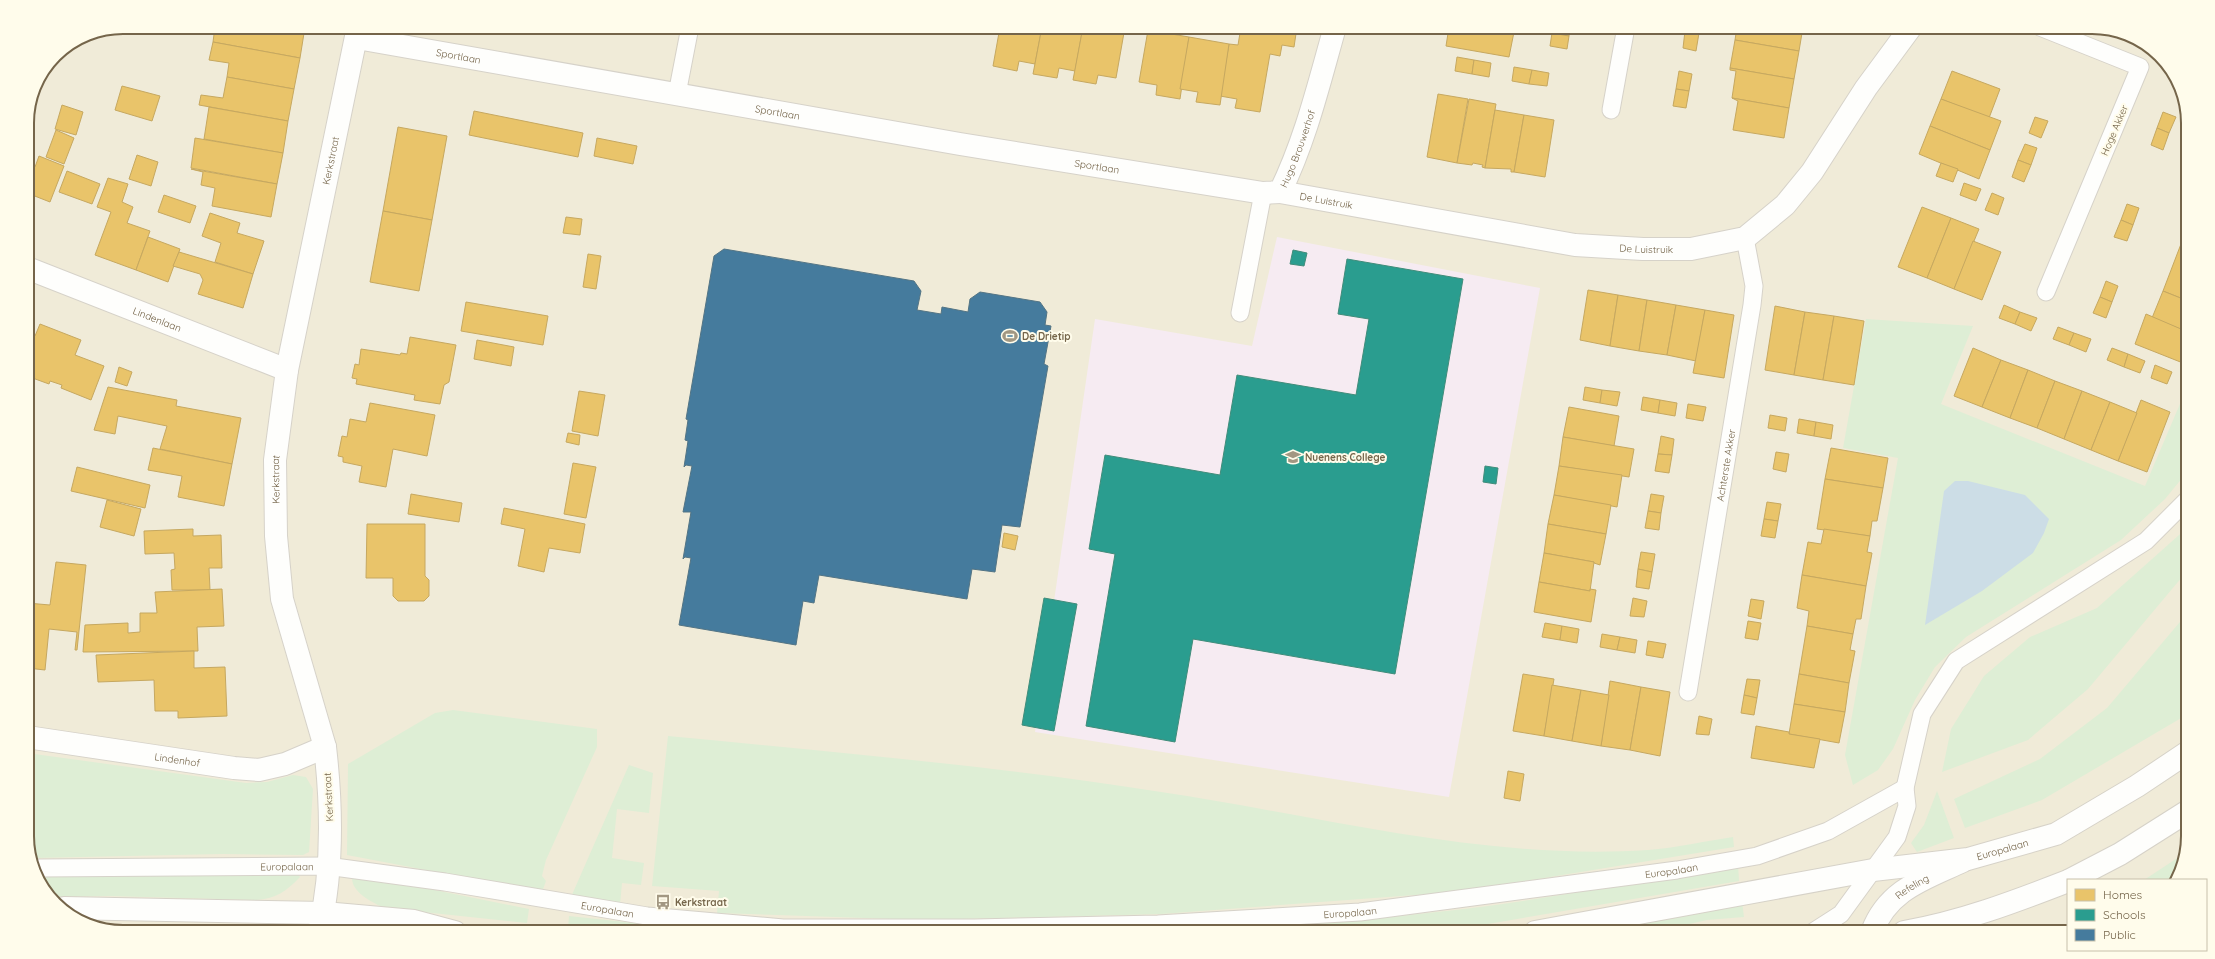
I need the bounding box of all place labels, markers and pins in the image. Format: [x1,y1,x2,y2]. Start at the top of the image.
sports icon: De Drietip [1001,327,1019,345]
place label: De Drietip [1022,330,1070,343]
school or university icon: Nuenens College [1284,448,1302,466]
place label: Nuenens College [1305,451,1385,464]
bus stop icon: Kerkstraat [654,893,672,911]
place label: Kerkstraat [675,896,727,909]

